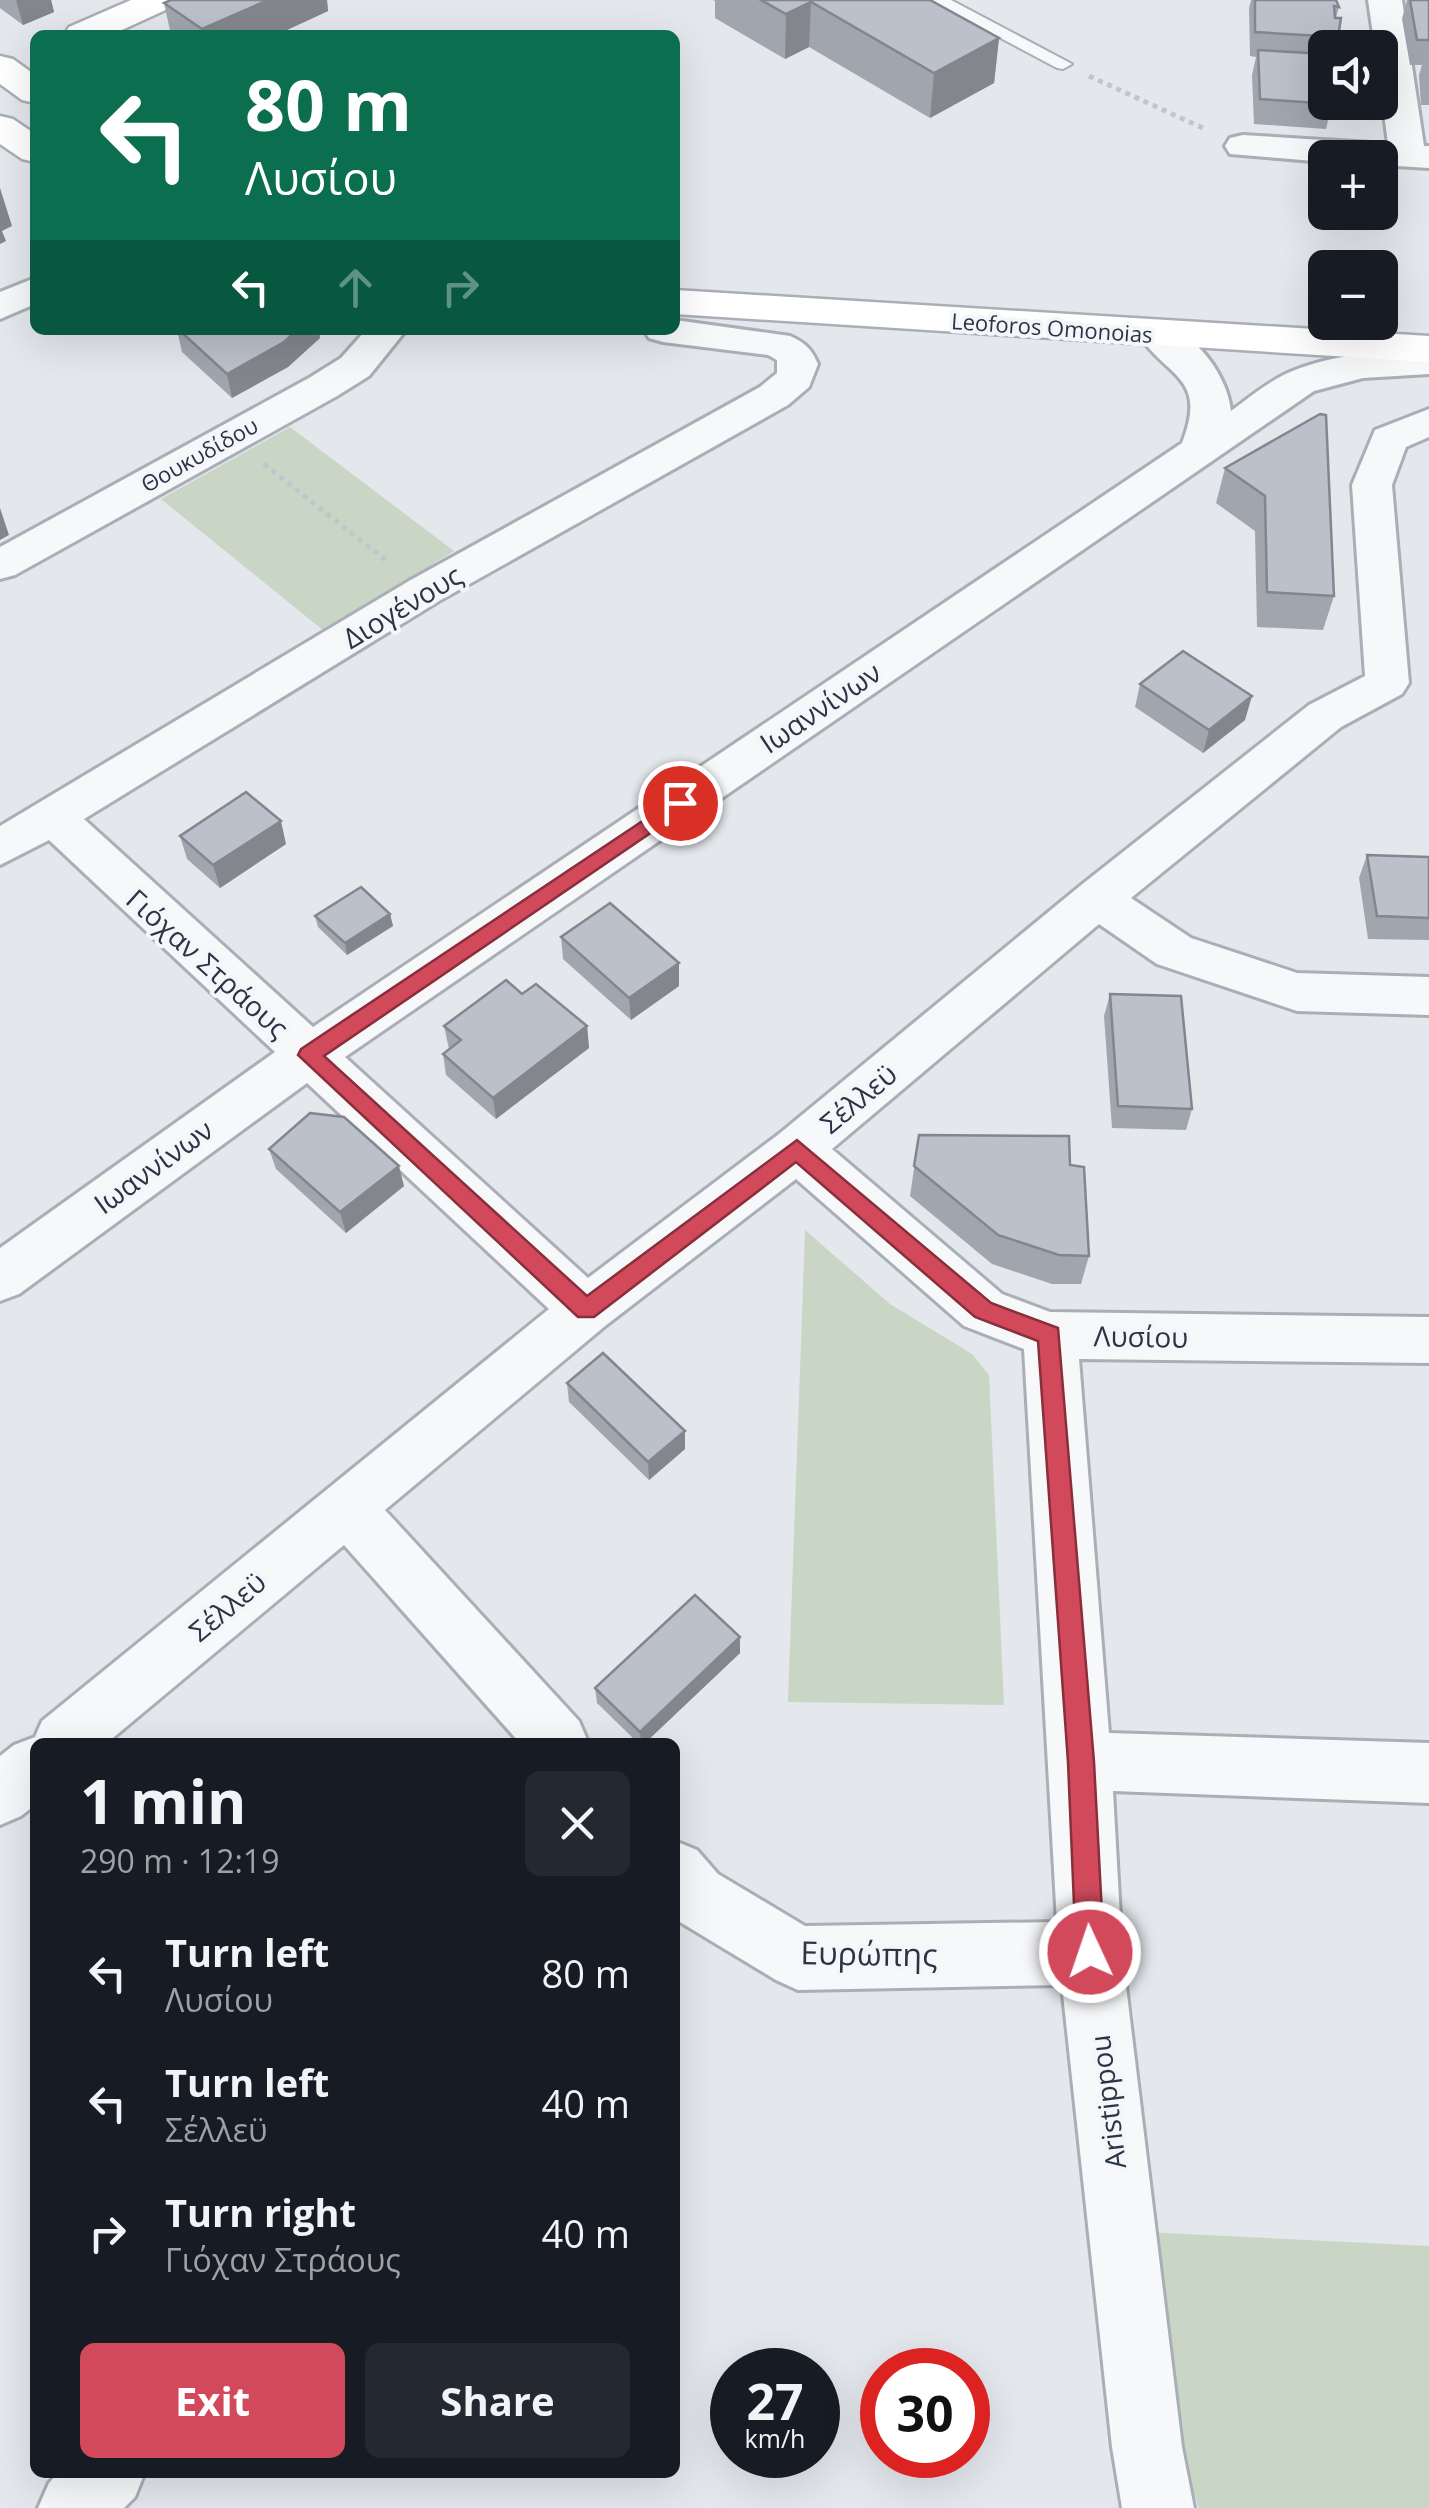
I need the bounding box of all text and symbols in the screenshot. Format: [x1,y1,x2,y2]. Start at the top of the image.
map controls [1308,30,1398,340]
button: sound [1308,30,1398,120]
text: 80 m [245,56,412,152]
icon: left [80,70,210,200]
button: + [1308,140,1398,230]
text: Λυσίου [245,147,397,208]
button: − [1308,250,1398,340]
icon: left [223,260,278,315]
icon: ahead [328,260,383,315]
icon: right [433,260,488,315]
street label: Leoforos Omonoias [950,305,1154,349]
street label: Θουκυδίδου [135,410,263,498]
street label: Διογένους [335,556,469,656]
street label: Ιωαννίνων [752,653,888,761]
pin [638,761,723,846]
icon: arrive [653,776,708,831]
street label: Γιόχαν Στράους [119,880,297,1046]
street label: Σέλλεϋ [811,1055,905,1141]
street label: Ιωαννίνων [86,1110,220,1222]
street label: Λυσίου [1093,1316,1189,1356]
street label: Σέλλεϋ [180,1563,274,1649]
text: 1 min [80,1760,247,1842]
button: close [525,1771,630,1876]
text: 290 m · 12:19 [80,1839,279,1882]
position arrow [1038,1900,1142,2004]
text: Turn left [165,1926,329,1978]
street label: Ευρώπης [800,1930,938,1976]
icon: left [80,1946,135,2001]
text: 80 m [541,1947,630,1999]
text: Λυσίου [165,1978,273,2021]
street label: Aristippou [1080,2033,1134,2171]
text: Turn left [165,2056,329,2108]
icon: left [80,2076,135,2131]
text: 40 m [541,2077,630,2129]
text: Σέλλεϋ [165,2108,267,2151]
text: Turn right [165,2186,356,2238]
icon: right [80,2206,135,2261]
text: 40 m [541,2207,630,2259]
text: Γιόχαν Στράους [165,2238,401,2281]
button: Exit [80,2343,345,2458]
button: Share [365,2343,630,2458]
speed limit sign: 30 [860,2348,990,2478]
text: 27 [746,2367,804,2435]
text: km/h [745,2421,805,2455]

